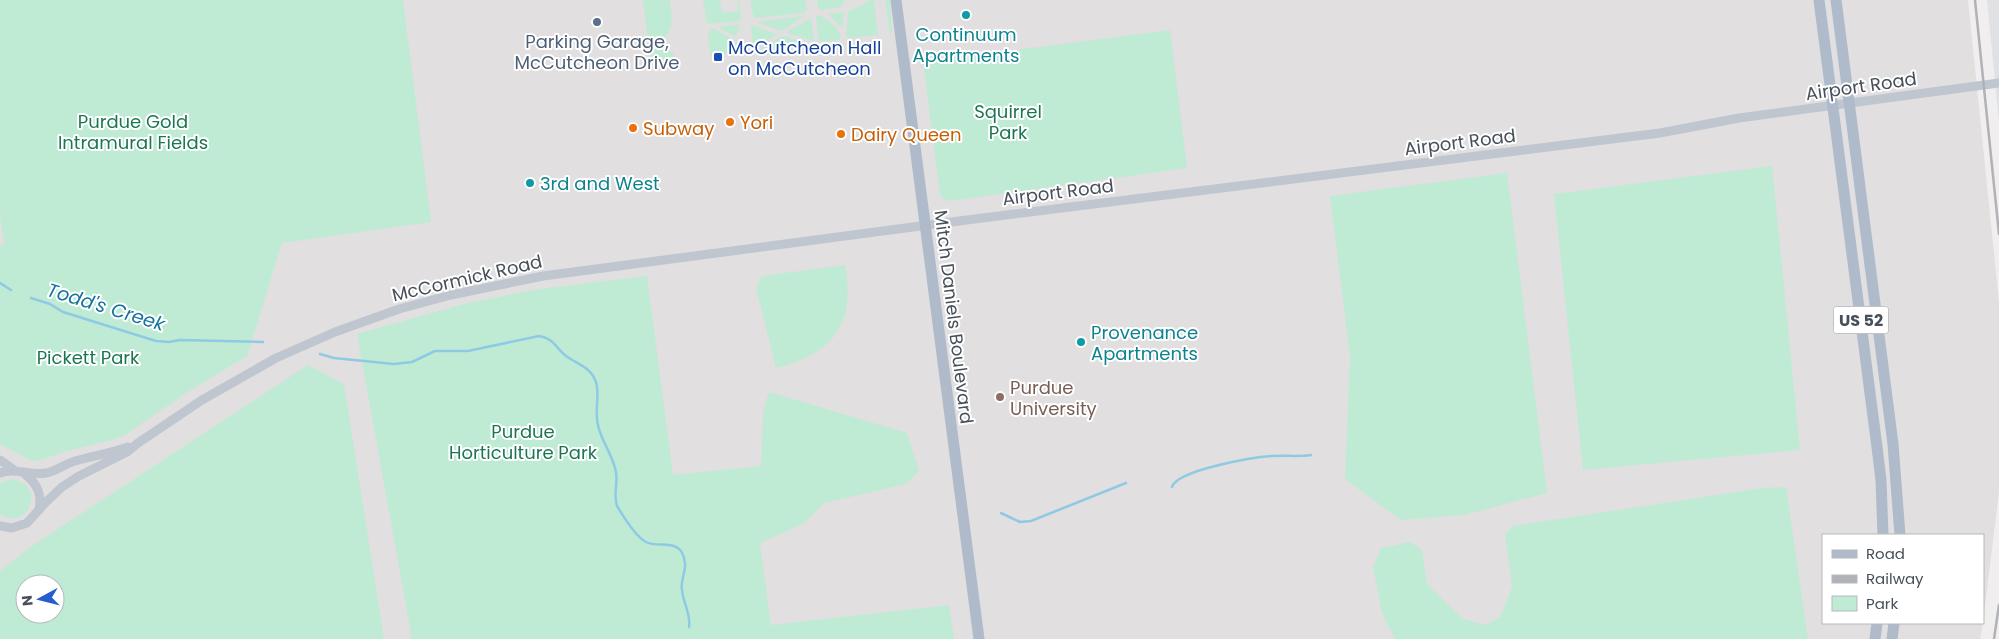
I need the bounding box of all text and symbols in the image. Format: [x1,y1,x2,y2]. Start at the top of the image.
marker: Continuum Apartments [960,9,972,21]
marker: Parking Garage, McCutcheon Drive [591,16,603,28]
place label: Continuum Apartments [913,22,1019,68]
place label: Parking Garage, McCutcheon Drive [515,29,679,75]
place label: McCutcheon Hall on McCutcheon [728,35,881,81]
marker: McCutcheon Hall on McCutcheon [712,51,724,63]
street label: Airport Road [1804,66,1918,106]
park label: Squirrel Park [974,99,1042,145]
park label: Purdue Gold Intramural Fields [58,109,208,155]
place label: Yori [740,110,773,135]
place label: Subway [643,116,714,141]
marker: Yori [724,116,736,128]
marker: Subway [627,122,639,134]
place label: Dairy Queen [851,122,962,147]
street label: Airport Road [1403,123,1517,161]
marker: Dairy Queen [835,128,847,140]
place label: 3rd and West [540,171,660,196]
street label: Airport Road [1001,173,1115,211]
marker: 3rd and West [524,177,536,189]
street label: Mitch Daniels Boulevard [928,209,980,425]
street label: McCormick Road [389,249,545,307]
water label: Todd's Creek [44,276,169,338]
road number: US 52 [1834,306,1888,334]
place label: Provenance Apartments [1091,320,1198,366]
marker: Provenance Apartments [1075,336,1087,348]
park label: Pickett Park [37,345,140,370]
place label: Purdue University [1010,375,1097,421]
marker: Purdue University [994,391,1006,403]
park label: Purdue Horticulture Park [449,419,598,465]
legend [1822,534,1984,624]
text: Road [1866,543,1905,564]
text: Railway [1866,568,1924,589]
north arrow [15,574,65,624]
text: Park [1866,593,1898,614]
text: N [17,594,38,607]

